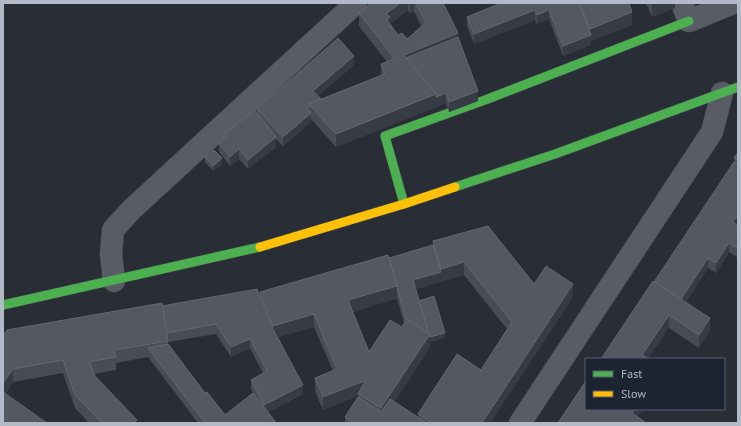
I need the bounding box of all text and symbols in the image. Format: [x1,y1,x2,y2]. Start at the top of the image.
legend [585,358,725,410]
text: Fast [621,366,642,381]
text: Slow [621,386,646,401]

